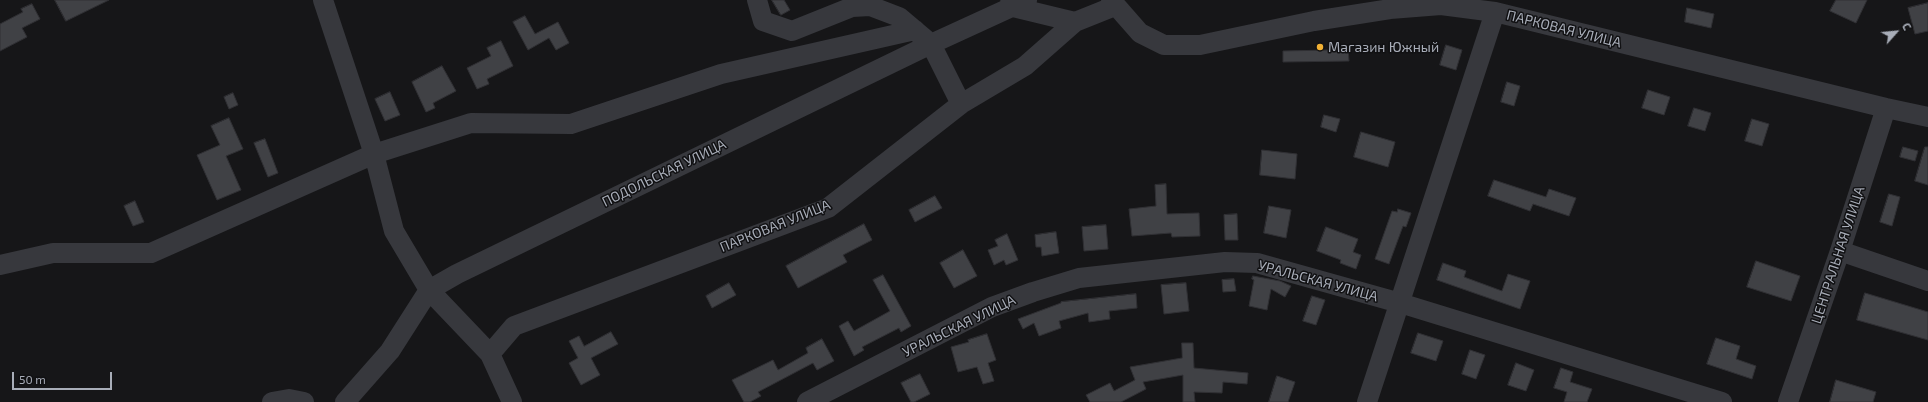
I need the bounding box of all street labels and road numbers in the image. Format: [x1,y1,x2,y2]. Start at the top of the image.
street label: ПАРКОВАЯ УЛИЦА [1505,7,1623,51]
street label: ПОДОЛЬСКАЯ УЛИЦА [599,136,729,210]
street label: ЦЕНТРАЛЬНАЯ УЛИЦА [1808,184,1868,326]
street label: ПАРКОВАЯ УЛИЦА [717,196,833,256]
street label: УРАЛЬСКАЯ УЛИЦА [1256,257,1380,305]
street label: УРАЛЬСКАЯ УЛИЦА [900,291,1018,361]

